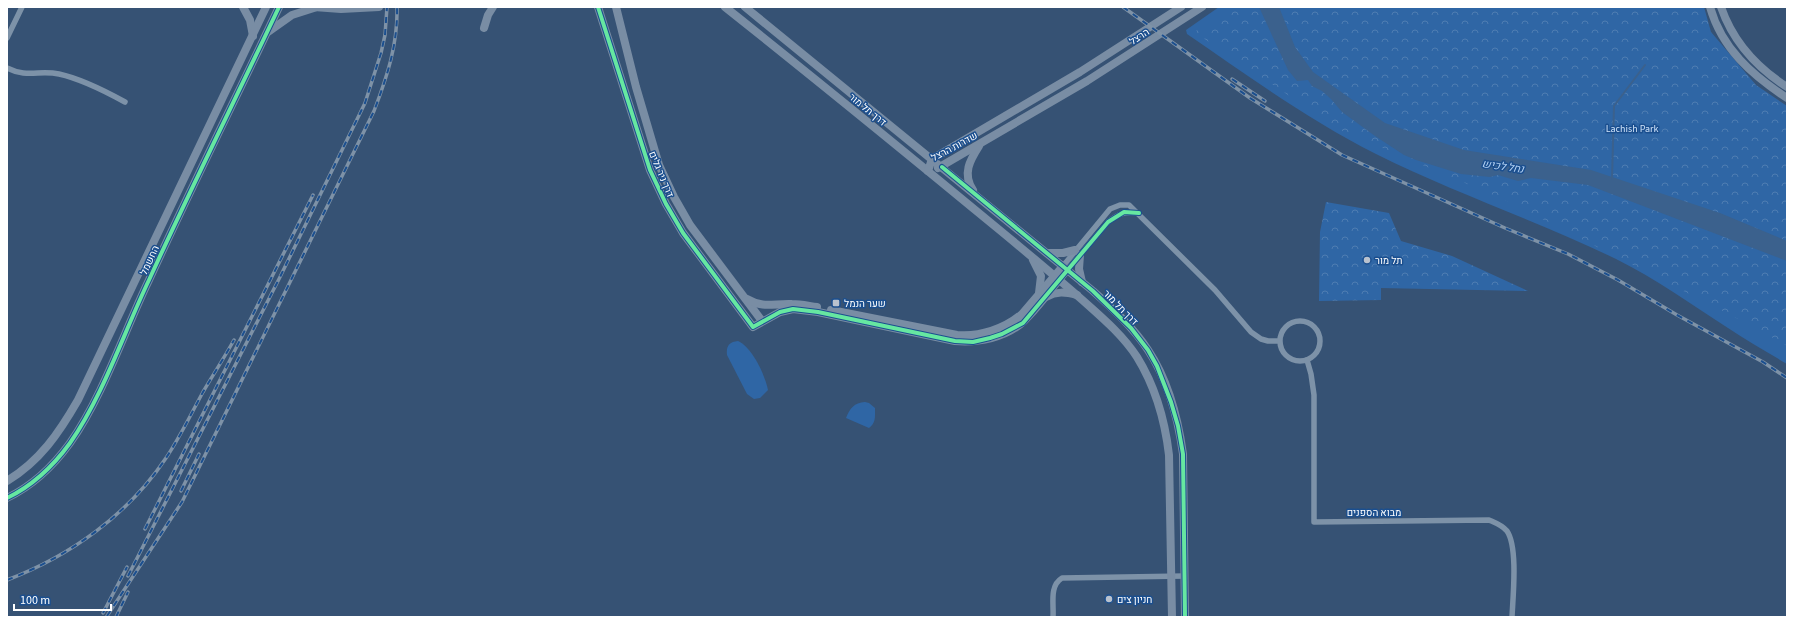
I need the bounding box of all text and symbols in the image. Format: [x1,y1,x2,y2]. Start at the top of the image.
street label: הרצל [1127,25,1152,49]
street label: דרך תל מור [846,90,889,129]
park label: Lachish Park [1606,122,1658,136]
street label: שדרות הרצל [929,129,980,165]
street label: דרך ניר גלים [645,149,677,200]
water label: נחל לכיש [1481,156,1526,177]
street label: החשמל [137,243,163,278]
place label: תל מור [1375,254,1403,268]
marker: תל מור [1362,255,1372,265]
street label: דרך תל מור [1100,287,1141,328]
place label: שער הנמל [844,297,886,311]
marker: שער הנמל [831,298,841,308]
street label: מבוא הספנים [1347,506,1401,520]
scale bar [14,586,111,612]
text: 100 m [20,592,50,609]
place label: חניון צים [1117,593,1152,607]
marker: חניון צים [1104,594,1114,604]

